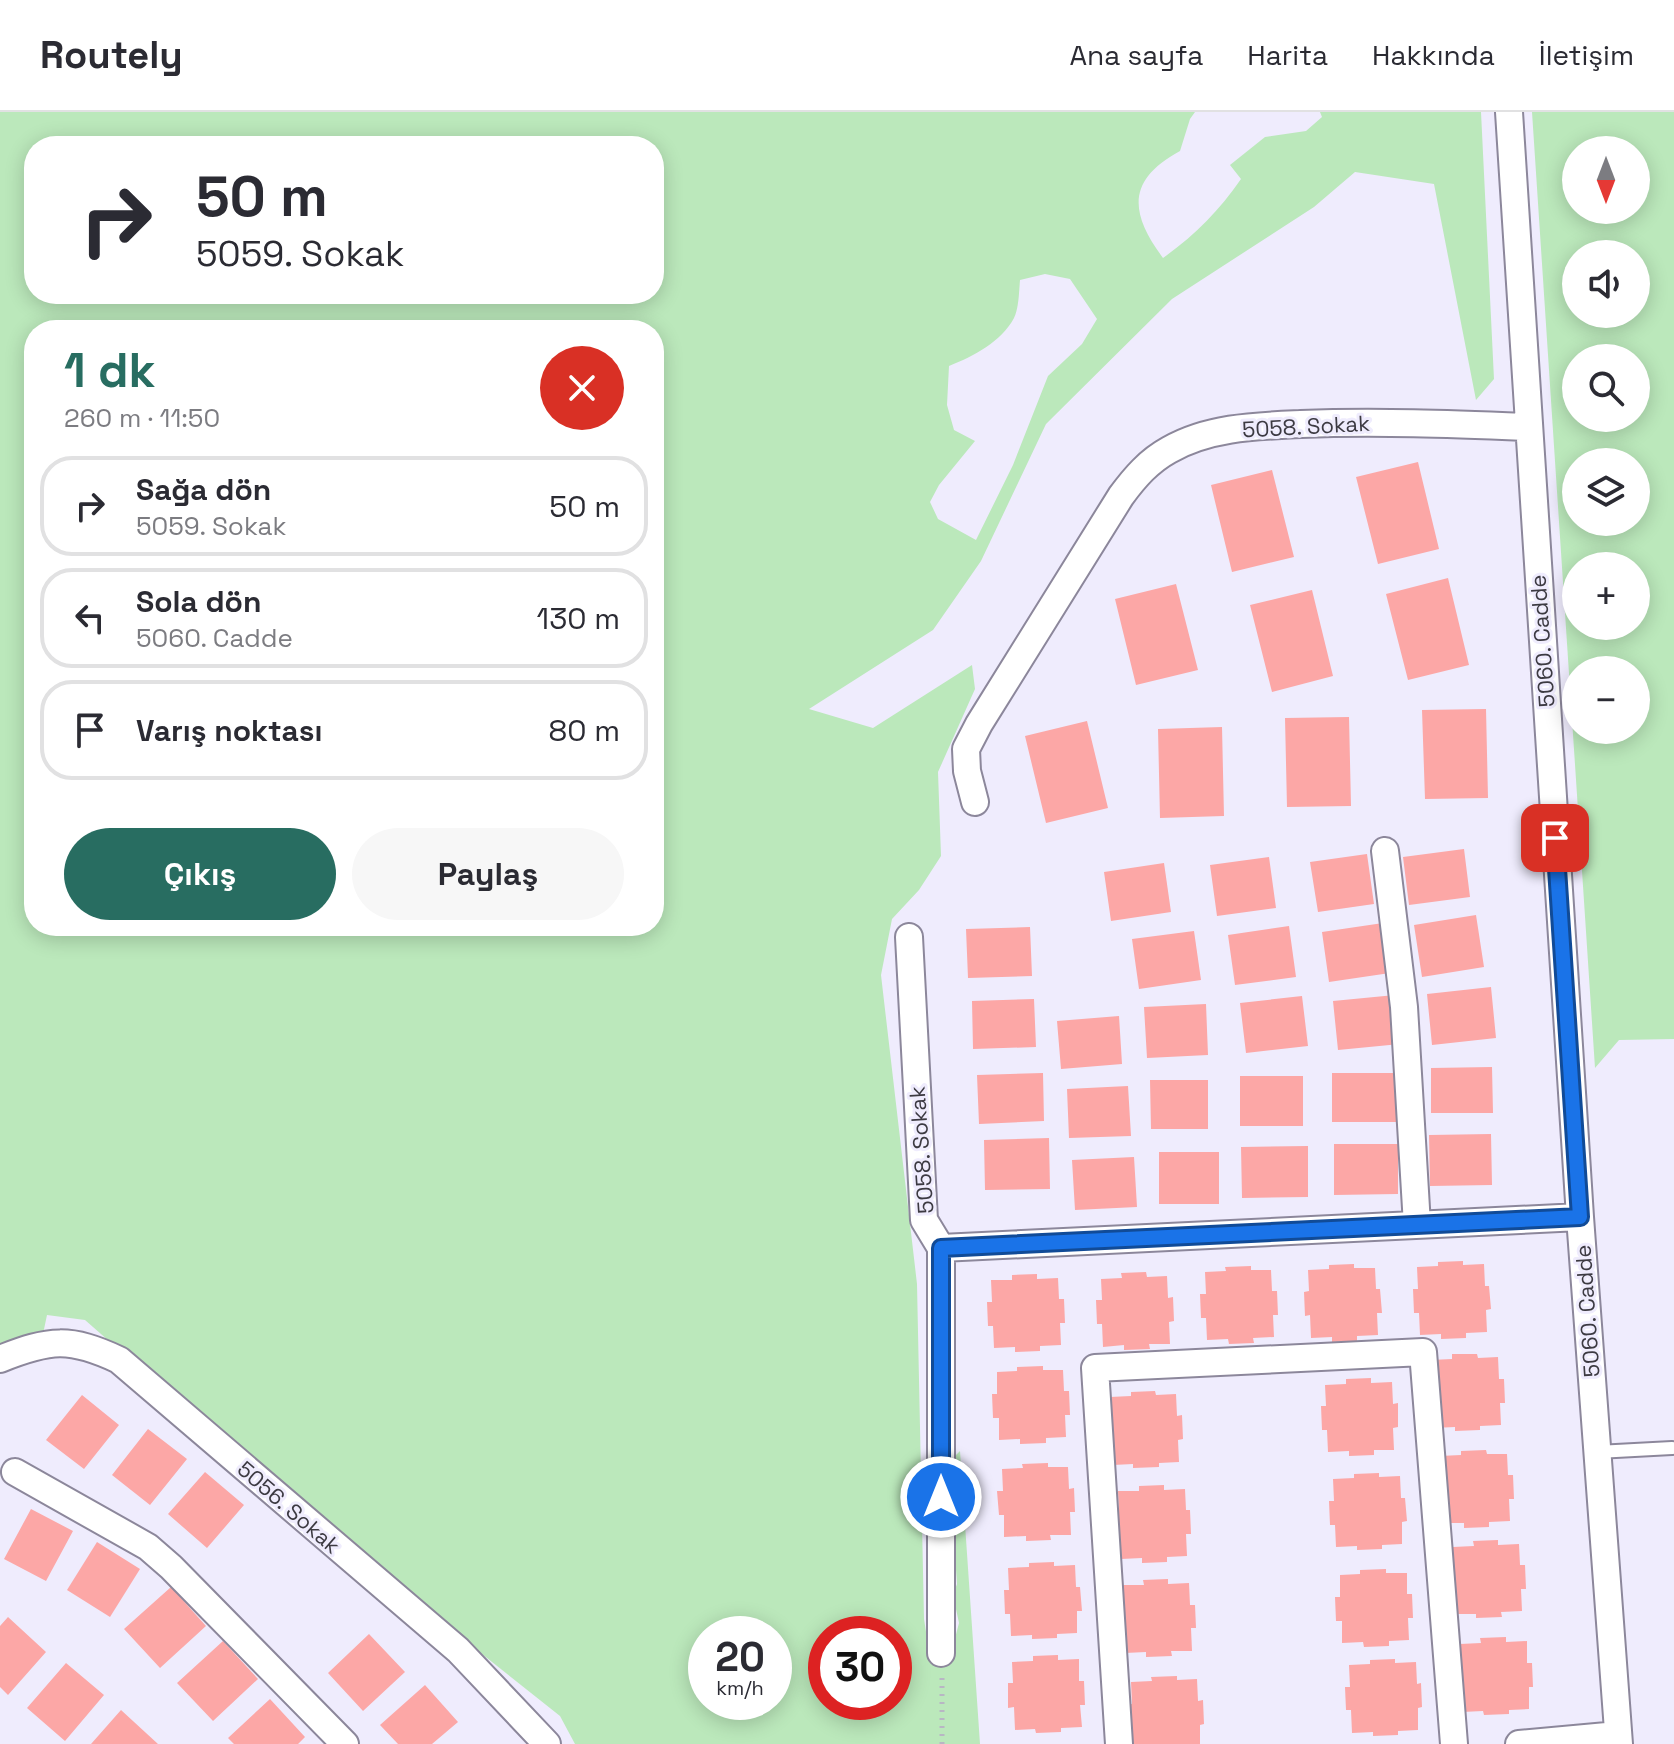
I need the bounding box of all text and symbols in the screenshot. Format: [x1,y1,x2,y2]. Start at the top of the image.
text: Routely [40,31,183,79]
text: Ana sayfa [1069,37,1203,73]
text: Harita [1247,37,1328,73]
text: Hakkında [1372,37,1495,73]
text: İletişim [1539,37,1634,73]
north arrow [1562,136,1650,224]
map controls [1562,136,1650,744]
text: 50 m [196,161,328,232]
icon: right [64,168,168,272]
text: 5059. Sokak [196,231,404,277]
button: sound [1562,240,1650,328]
text: 1 dk [64,340,156,401]
button: search [1562,344,1650,432]
button: close [540,346,624,430]
text: 260 m · 11:50 [64,401,220,435]
street label: 5058. Sokak [1241,409,1371,443]
button: layers [1562,448,1650,536]
text: Sağa dön [136,470,271,509]
icon: right [68,484,112,528]
text: 50 m [549,487,620,526]
text: 5059. Sokak [136,509,287,543]
button: + [1562,552,1650,640]
street label: 5060. Cadde [1523,574,1561,708]
text: Sola dön [136,582,261,621]
icon: left [68,596,112,640]
text: 130 m [537,599,620,638]
text: 5060. Cadde [136,621,293,655]
button: − [1562,656,1650,744]
icon: arrive [68,708,112,752]
text: Varış noktası [136,711,323,750]
text: 80 m [549,711,620,750]
pin [1521,804,1589,872]
icon: arrive [1533,816,1577,860]
button: Çıkış [64,828,336,920]
button: Paylaş [352,828,624,920]
street label: 5058. Sokak [903,1085,939,1215]
street label: 5060. Cadde [1568,1244,1606,1378]
street label: 5056. Sokak [232,1455,346,1560]
position arrow [899,1455,983,1539]
speed limit sign: 30 [808,1616,912,1720]
text: 20 [715,1632,765,1683]
text: km/h [716,1675,764,1701]

